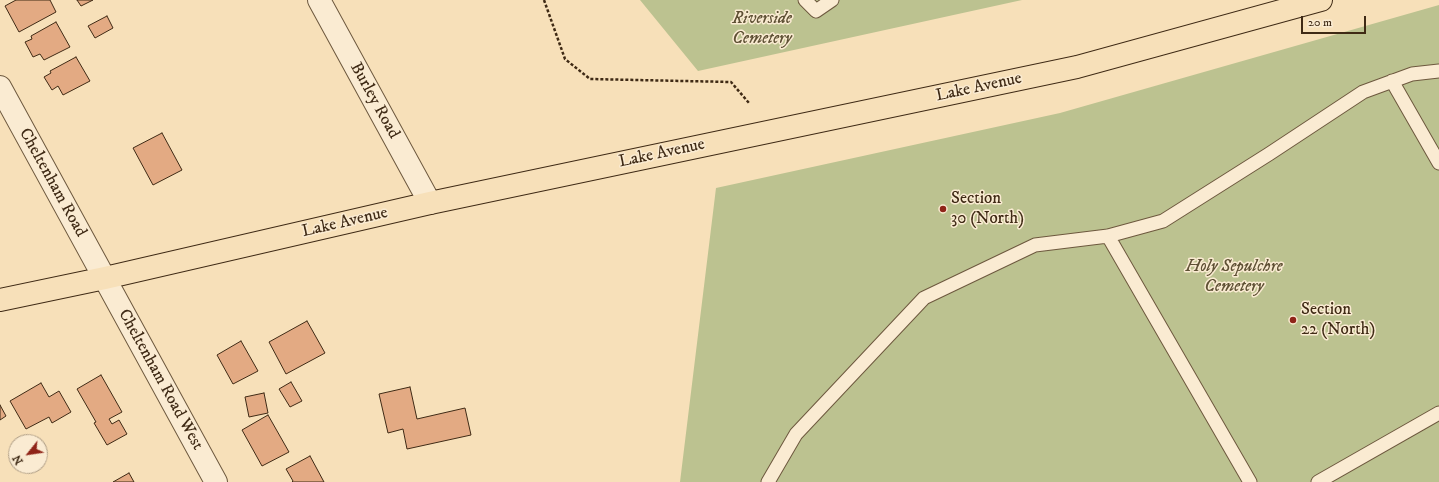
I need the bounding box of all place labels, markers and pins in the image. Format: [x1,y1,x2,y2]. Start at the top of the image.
place label: Section 30 (North) [951,189,1024,229]
marker: Section 30 (North) [938,204,948,214]
place label: Section 22 (North) [1301,300,1375,340]
marker: Section 22 (North) [1288,315,1298,325]

